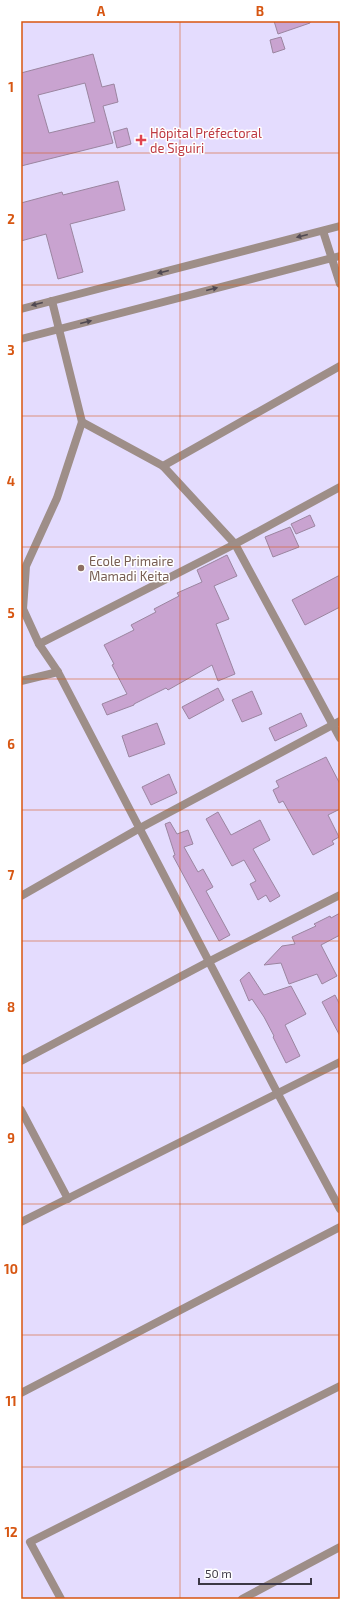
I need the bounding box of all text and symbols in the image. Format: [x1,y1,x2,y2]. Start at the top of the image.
text: A [97,3,106,19]
text: B [256,3,264,19]
text: 1 [8,79,14,95]
place label: Hôpital Préfectoral de Siguiri [150,125,262,156]
marker: Hôpital Préfectoral de Siguiri [135,134,147,146]
text: 2 [7,211,15,227]
one-way arrow [296,233,308,239]
one-way arrow [157,269,169,275]
one-way arrow [206,286,218,292]
one-way arrow [31,302,43,308]
one-way arrow [80,319,92,325]
text: 3 [7,342,15,358]
text: 4 [7,473,15,489]
place label: Ecole Primaire Mamadi Keita [89,553,174,584]
marker: Ecole Primaire Mamadi Keita [76,563,86,573]
text: 5 [7,605,15,621]
text: 6 [7,736,15,752]
text: 7 [8,867,15,883]
text: 8 [7,999,15,1015]
text: 9 [7,1130,15,1146]
text: 10 [4,1261,18,1277]
text: 11 [5,1393,17,1409]
text: 12 [4,1524,18,1540]
scale bar [199,1560,311,1586]
text: 50 m [205,1566,232,1580]

